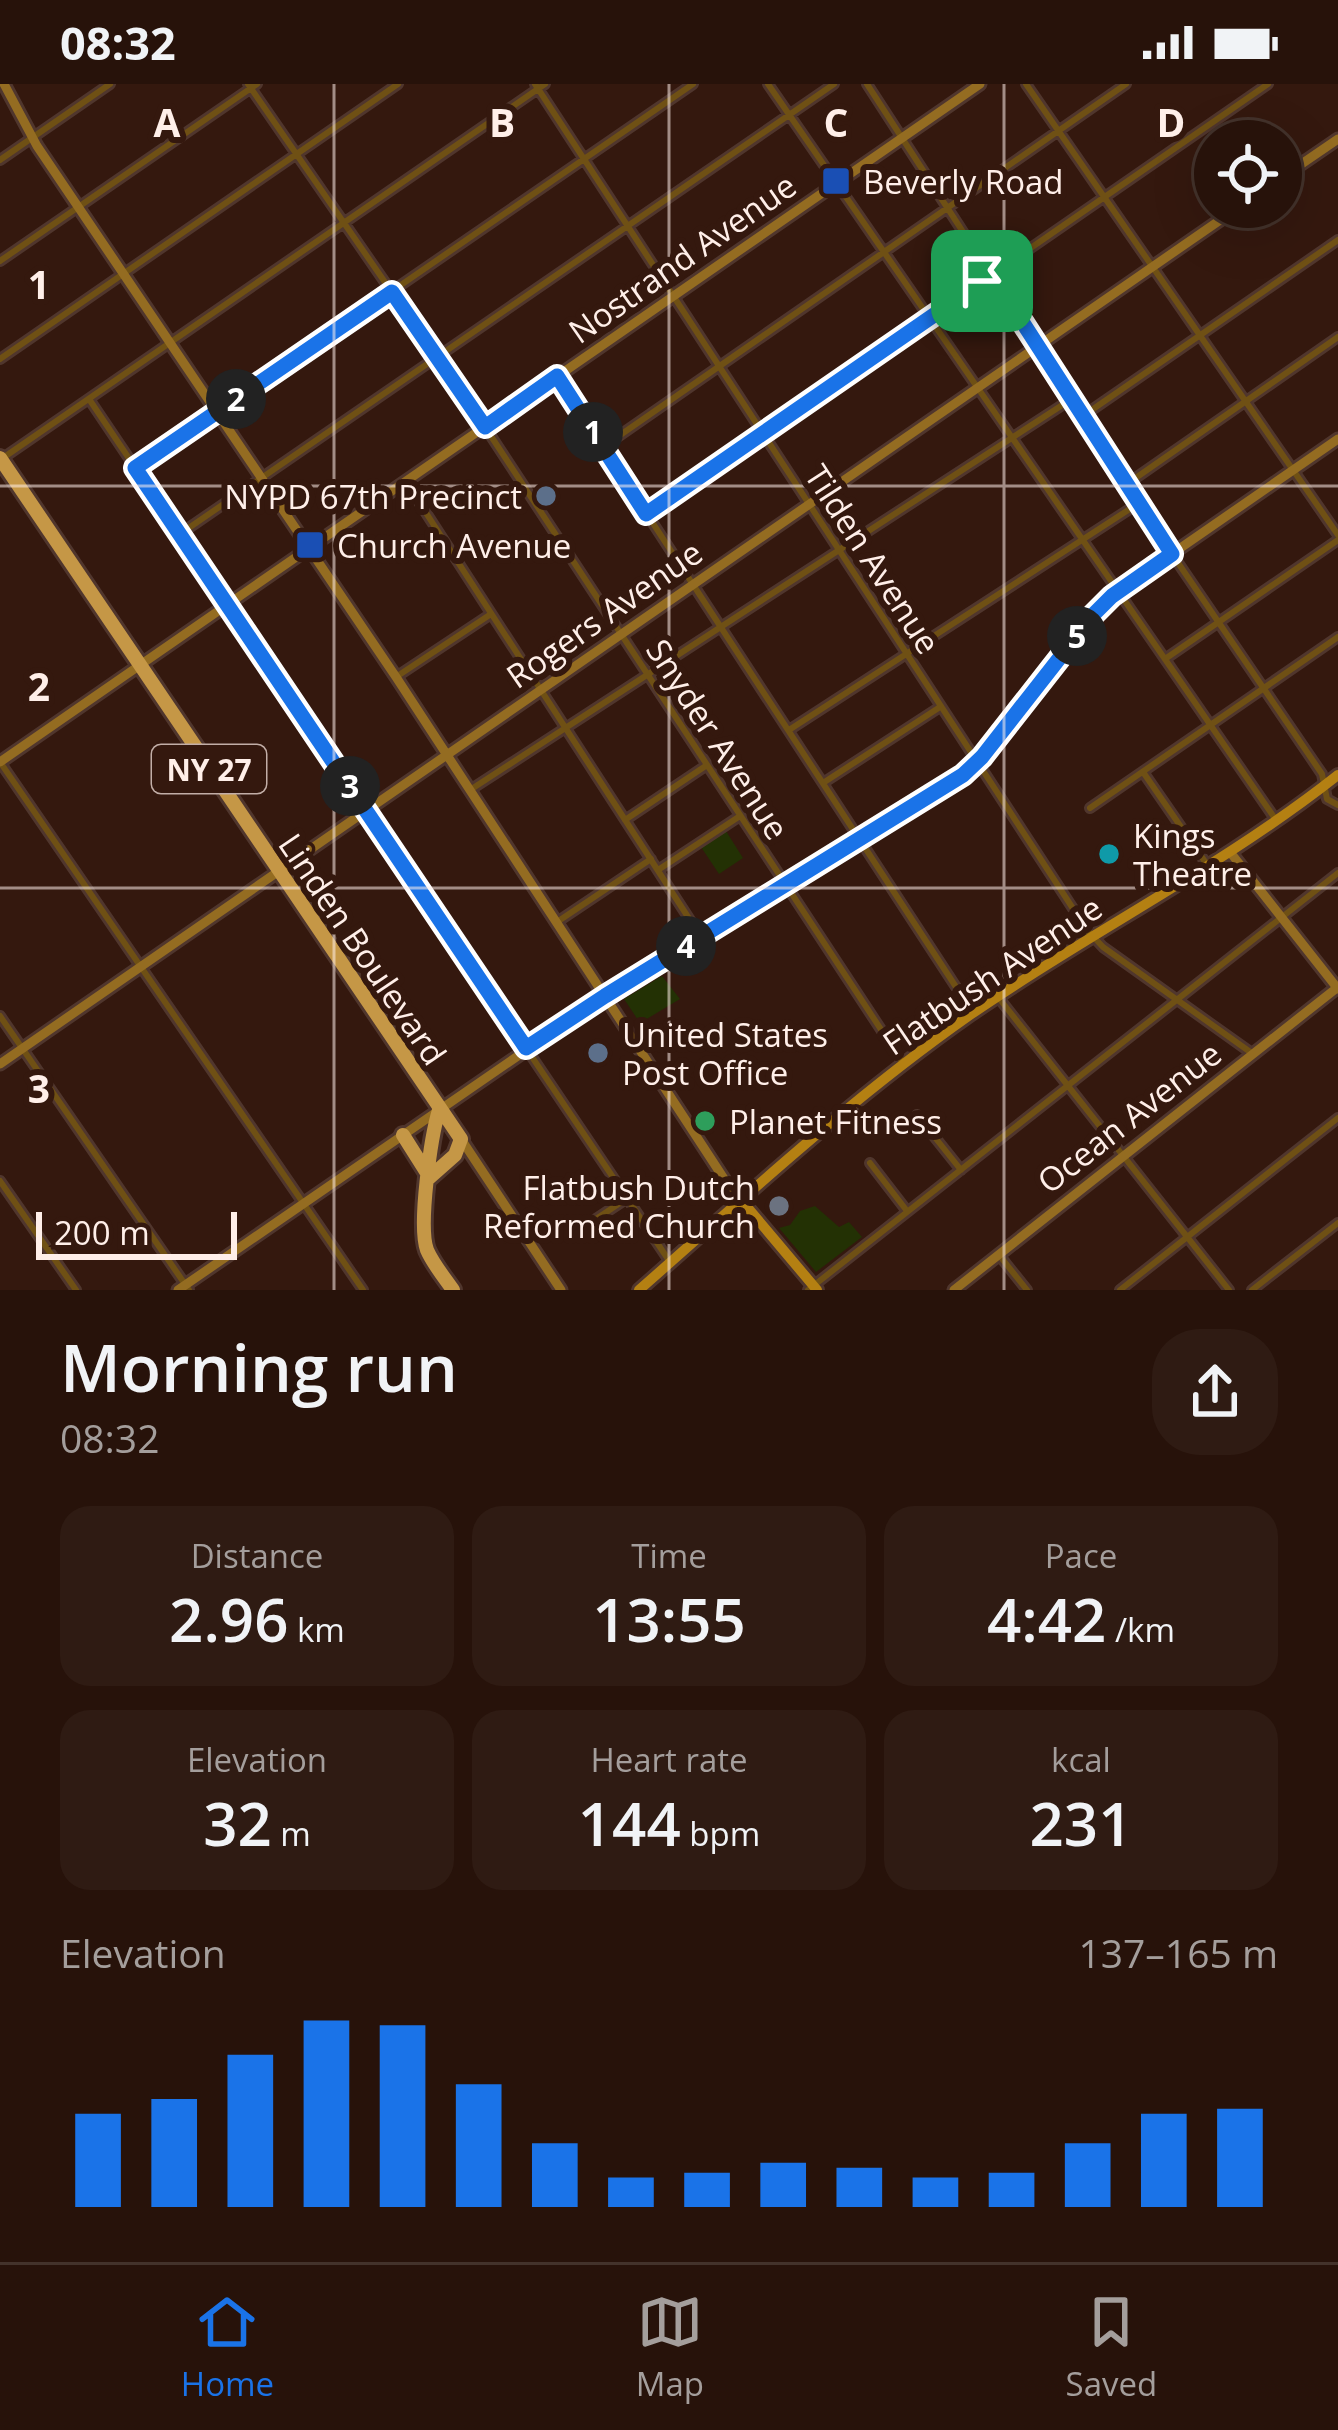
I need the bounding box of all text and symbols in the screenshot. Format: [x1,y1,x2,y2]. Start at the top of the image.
text: 08:32 [60,12,176,73]
text: A [154,95,181,148]
text: B [489,95,515,148]
text: C [824,95,848,148]
text: D [1157,95,1185,148]
map controls [1194,120,1302,228]
button: locate [1194,120,1302,228]
place label: Beverly Road [863,159,1064,204]
street label: Nostrand Avenue [559,163,805,353]
marker: Beverly Road [820,165,852,197]
pin [931,230,1033,332]
icon: arrive [949,248,1015,314]
text: 1 [28,257,50,310]
pin: 2 [206,369,266,429]
text: 2 [227,376,245,421]
pin: 1 [563,402,623,462]
text: 1 [584,409,602,454]
street label: Tilden Avenue [795,456,951,662]
place label: NYPD 67th Precinct [224,474,522,519]
marker: NYPD 67th Precinct [533,483,559,509]
place label: Church Avenue [337,523,571,568]
marker: Church Avenue [294,529,326,561]
street label: Rogers Avenue [497,530,711,698]
pin: 5 [1047,606,1107,666]
text: 5 [1068,613,1086,658]
street label: Snyder Avenue [636,630,800,848]
text: 2 [28,659,50,712]
road number: NY 27 [152,745,266,793]
pin: 3 [320,756,380,816]
text: 3 [341,763,359,808]
place label: Kings Theatre [1133,813,1252,896]
street label: Linden Boulevard [269,824,457,1074]
marker: Kings Theatre [1096,841,1122,867]
street label: Flatbush Avenue [874,885,1110,1065]
pin: 4 [656,916,716,976]
text: 4 [677,923,695,968]
place label: United States Post Office [622,1012,828,1095]
street label: Ocean Avenue [1028,1031,1230,1203]
marker: United States Post Office [585,1040,611,1066]
text: 3 [28,1061,50,1114]
place label: Planet Fitness [729,1099,942,1144]
marker: Planet Fitness [692,1108,718,1134]
place label: Flatbush Dutch Reformed Church [483,1165,755,1248]
marker: Flatbush Dutch Reformed Church [766,1193,792,1219]
scale bar [36,1206,237,1259]
text: 200 m [54,1210,150,1255]
text: Morning run [60,1321,458,1411]
button: share [1152,1329,1278,1455]
text: 08:32 [60,1411,159,1464]
text: Distance [191,1533,323,1578]
text: Time [631,1533,707,1578]
text: Pace [1045,1533,1117,1578]
text: 2.96 [169,1578,288,1660]
text: 13:55 [592,1578,746,1660]
text: 4:42 [987,1578,1106,1660]
text: km [288,1607,345,1652]
text: /km [1106,1607,1175,1652]
text: Elevation [187,1737,327,1782]
text: Heart rate [590,1737,748,1782]
text: kcal [1051,1737,1111,1782]
text: 32 [203,1782,272,1864]
text: 144 [578,1782,681,1864]
text: 231 [1030,1782,1132,1864]
text: m [272,1811,311,1856]
text: bpm [681,1811,760,1856]
text: Elevation [60,1926,226,1979]
text: 137–165 m [1078,1926,1278,1979]
tab: Home [181,2289,274,2406]
tab: Map [636,2289,704,2406]
tab: Saved [1066,2289,1157,2406]

